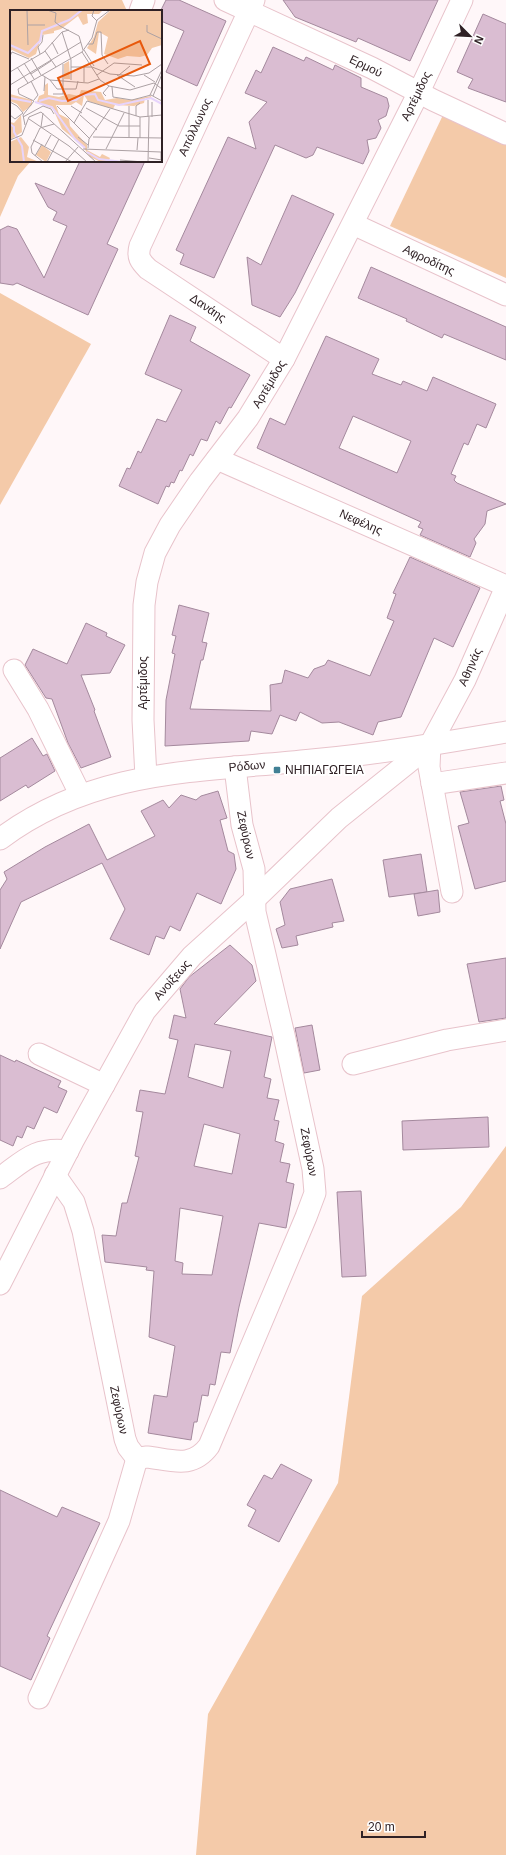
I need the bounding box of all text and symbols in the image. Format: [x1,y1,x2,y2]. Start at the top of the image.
inset map [10,10,162,162]
north arrow [450,16,490,56]
text: N [472,34,486,46]
street label: Ερμού [347,52,385,80]
street label: Αρτέμιδος [398,69,434,123]
street label: Απόλλωνος [175,96,215,158]
street label: Αφροδίτης [401,242,457,278]
street label: Δανάης [187,291,229,325]
street label: Αρτέμιδος [249,357,289,411]
street label: Νεφέλης [337,506,385,538]
street label: Αθηνάς [455,646,485,688]
street label: Αρτέμιδος [136,656,150,710]
street label: Ρόδων [228,757,266,775]
place label: ΝΗΠΙΑΓΩΓΕΙΑ [285,763,364,777]
marker: ΝΗΠΙΑΓΩΓΕΙΑ [272,765,282,775]
street label: Ζεφύρων [234,809,258,861]
street label: Ανοίξεως [151,957,193,1003]
street label: Ζεφύρων [297,1127,321,1177]
street label: Ζεφύρων [107,1384,131,1436]
scale bar [362,1813,425,1839]
text: 20 m [368,1820,395,1834]

